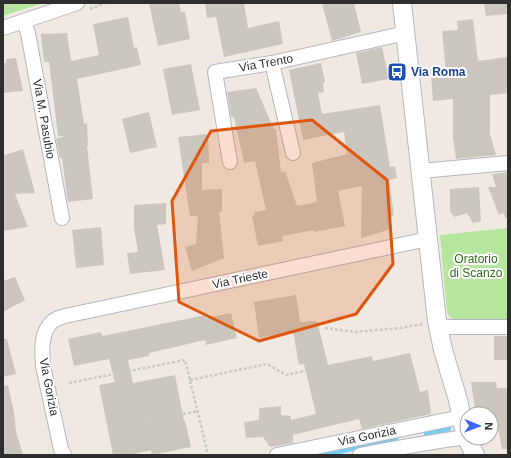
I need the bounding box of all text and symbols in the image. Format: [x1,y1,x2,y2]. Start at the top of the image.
street label: Via Trento [238,51,294,75]
bus stop icon: Via Roma [386,61,408,83]
place label: Via Roma [411,65,466,79]
street label: Via M. Pasubio [30,78,58,160]
park label: Oratorio di Scanzo [450,252,503,280]
street label: Via Trieste [211,266,269,292]
street label: Via Gorizia [37,357,62,417]
north arrow [459,406,499,446]
text: N [483,422,495,430]
street label: Via Gorizia [337,423,397,449]

